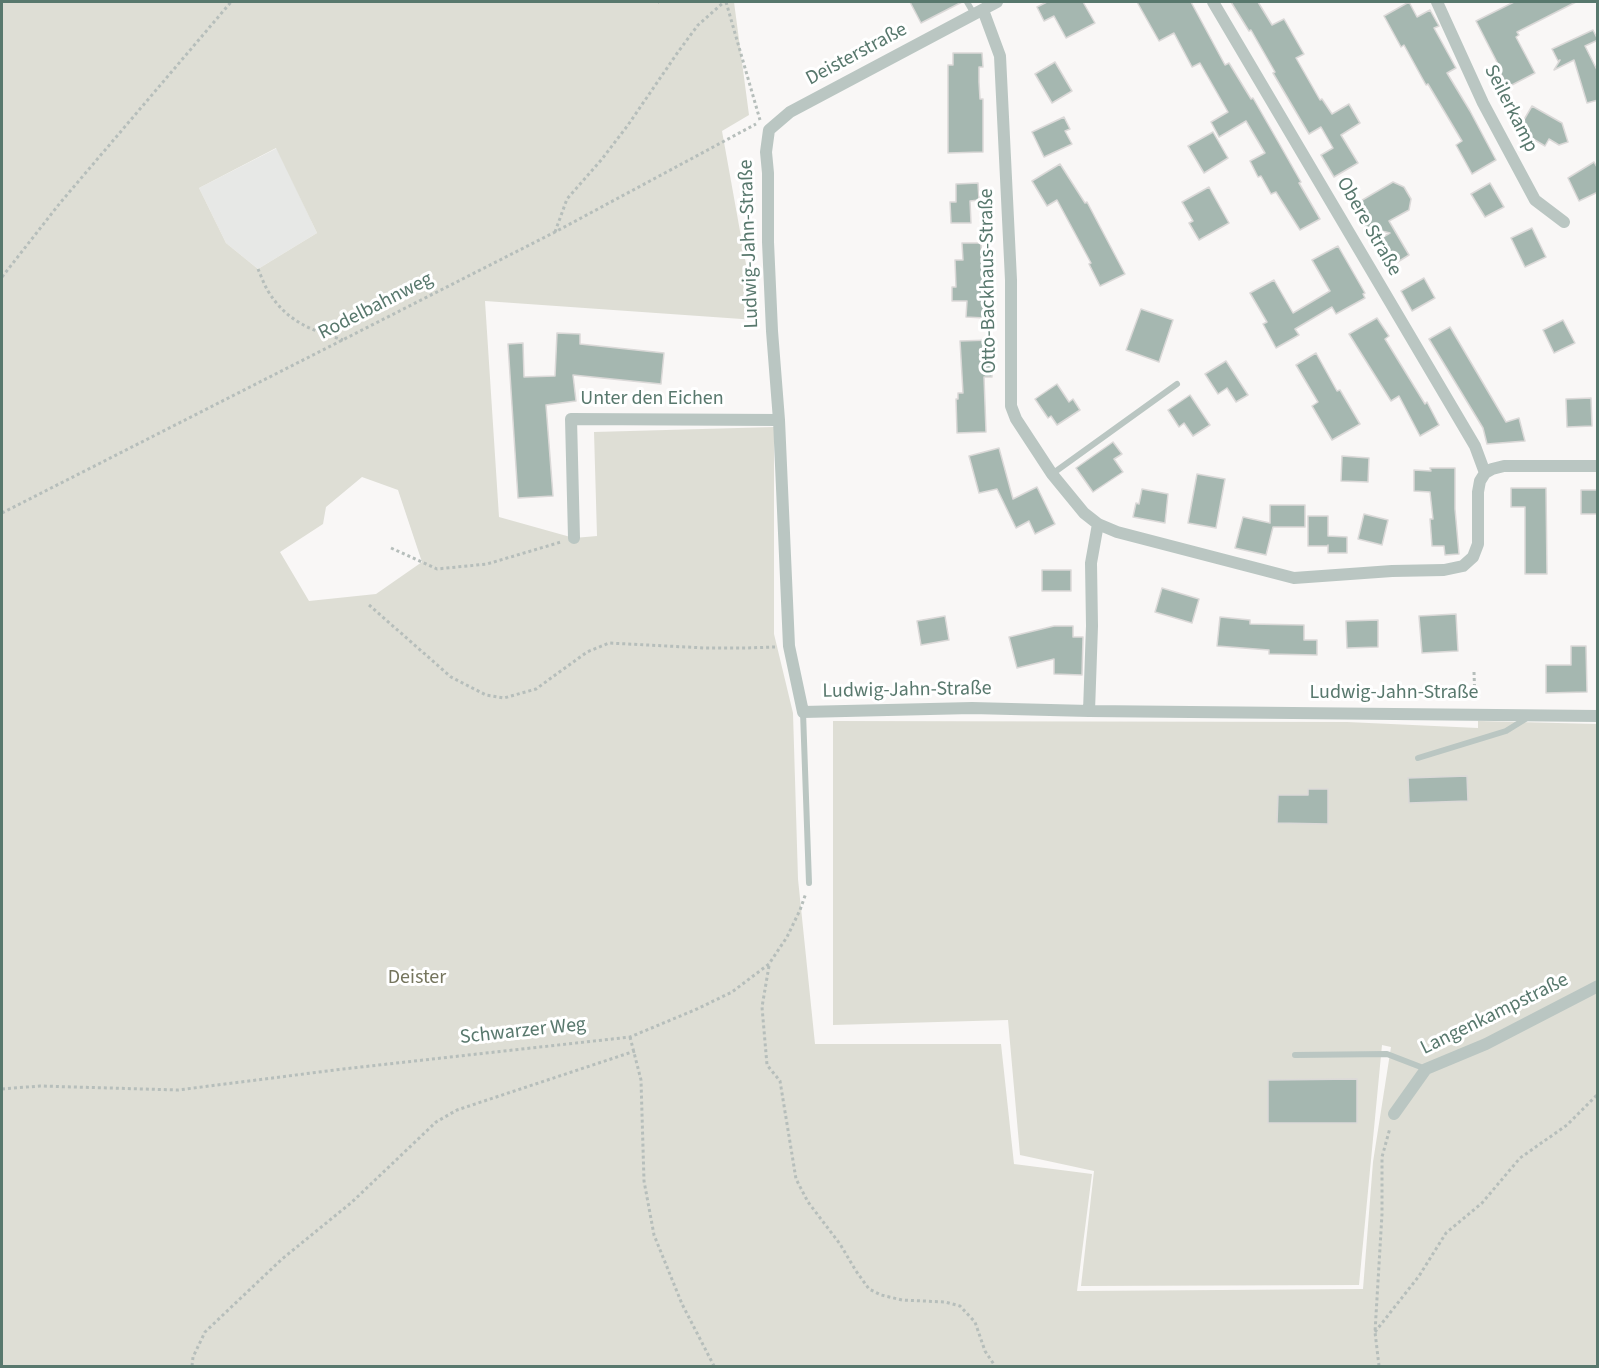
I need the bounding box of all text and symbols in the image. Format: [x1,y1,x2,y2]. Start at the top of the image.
street label: Deisterstraße [802,18,912,92]
street label: Seilerkamp [1478,61,1542,157]
street label: Ludwig-Jahn-Straße [735,159,765,329]
street label: Obere Straße [1330,173,1406,281]
street label: Otto-Backhaus-Straße [975,188,1003,374]
street label: Rodelbahnweg [315,268,437,346]
street label: Unter den Eichen [580,388,724,412]
street label: Ludwig-Jahn-Straße [822,678,992,704]
street label: Ludwig-Jahn-Straße [1309,682,1479,706]
park label: Deister [388,967,446,991]
street label: Langenkampstraße [1417,969,1573,1061]
street label: Schwarzer Weg [459,1013,587,1051]

